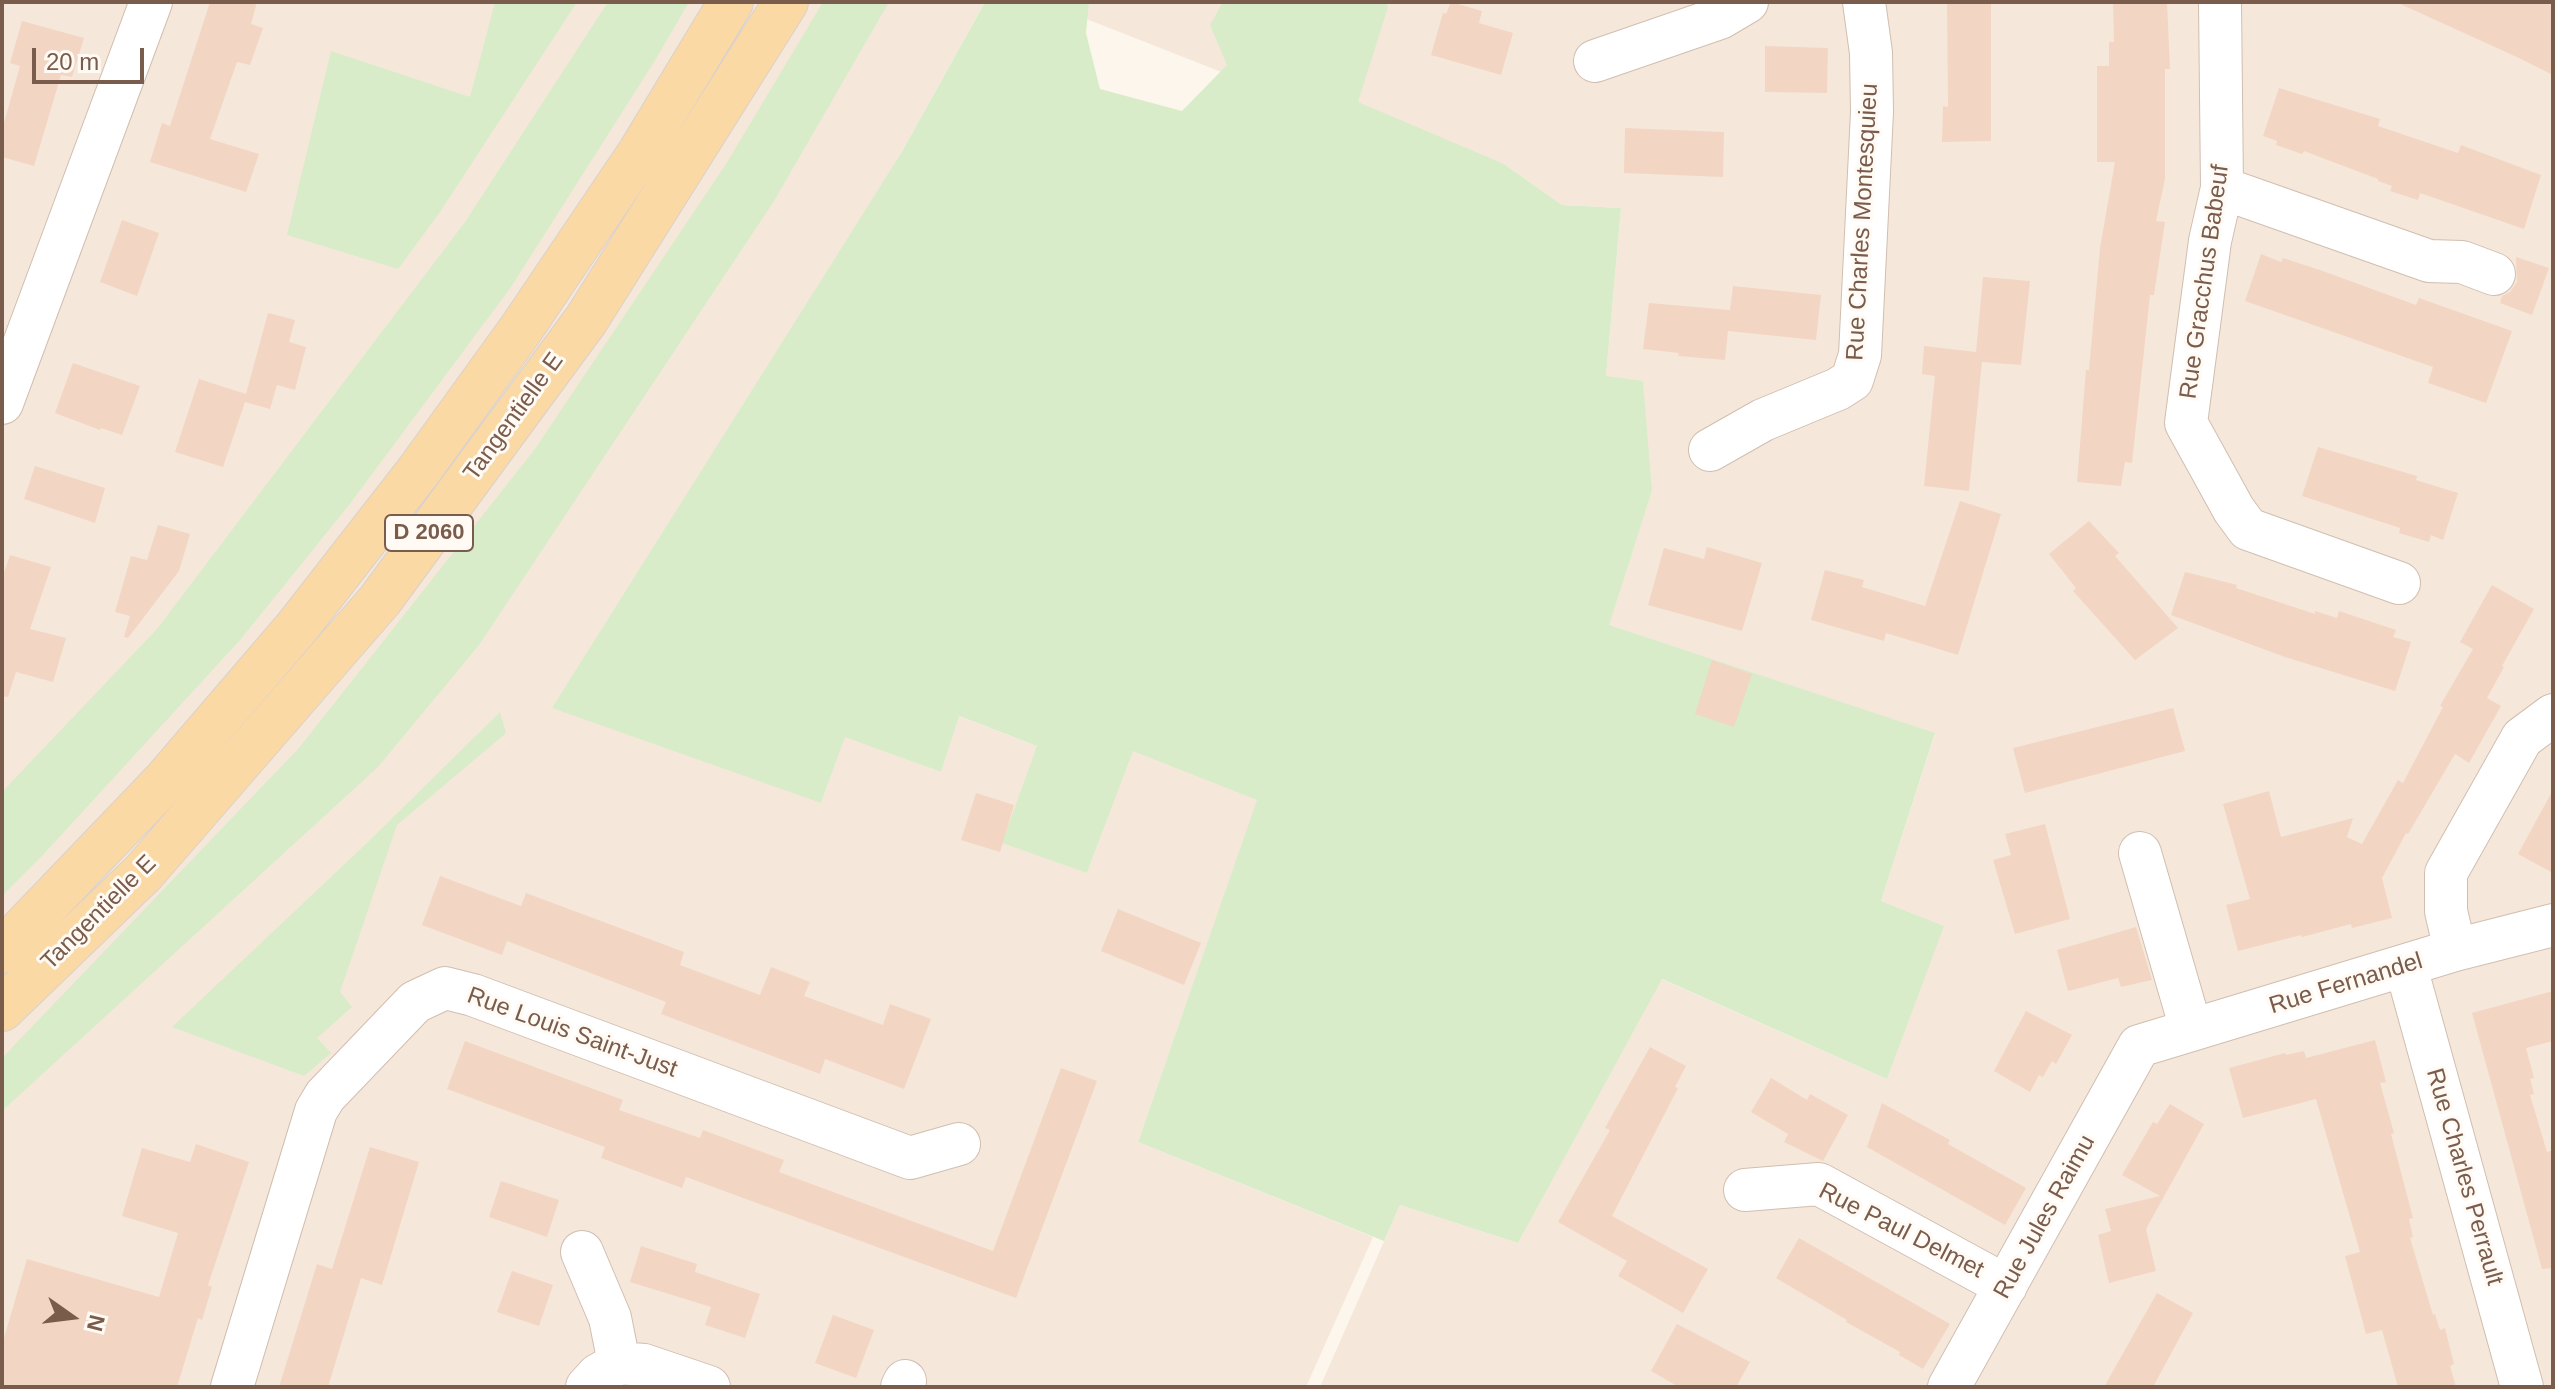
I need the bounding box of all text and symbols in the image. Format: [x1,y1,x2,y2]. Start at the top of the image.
scale bar [36,32,148,82]
text: 20 m [46,48,99,75]
street label: Rue Charles Montesquieu [1841,83,1885,361]
street label: Rue Gracchus Babeuf [2174,163,2236,401]
street label: Tangentielle E [458,348,570,486]
road number: D 2060 [385,515,473,551]
street label: Tangentielle E [36,850,162,976]
street label: Rue Fernandel [2266,947,2426,1021]
street label: Rue Louis Saint-Just [463,982,681,1084]
street label: Rue Charles Perrault [2419,1065,2509,1289]
street label: Rue Jules Raimu [1988,1130,2102,1304]
street label: Rue Paul Delmet [1814,1177,1988,1285]
north arrow [32,1277,112,1357]
text: N [82,1312,110,1334]

